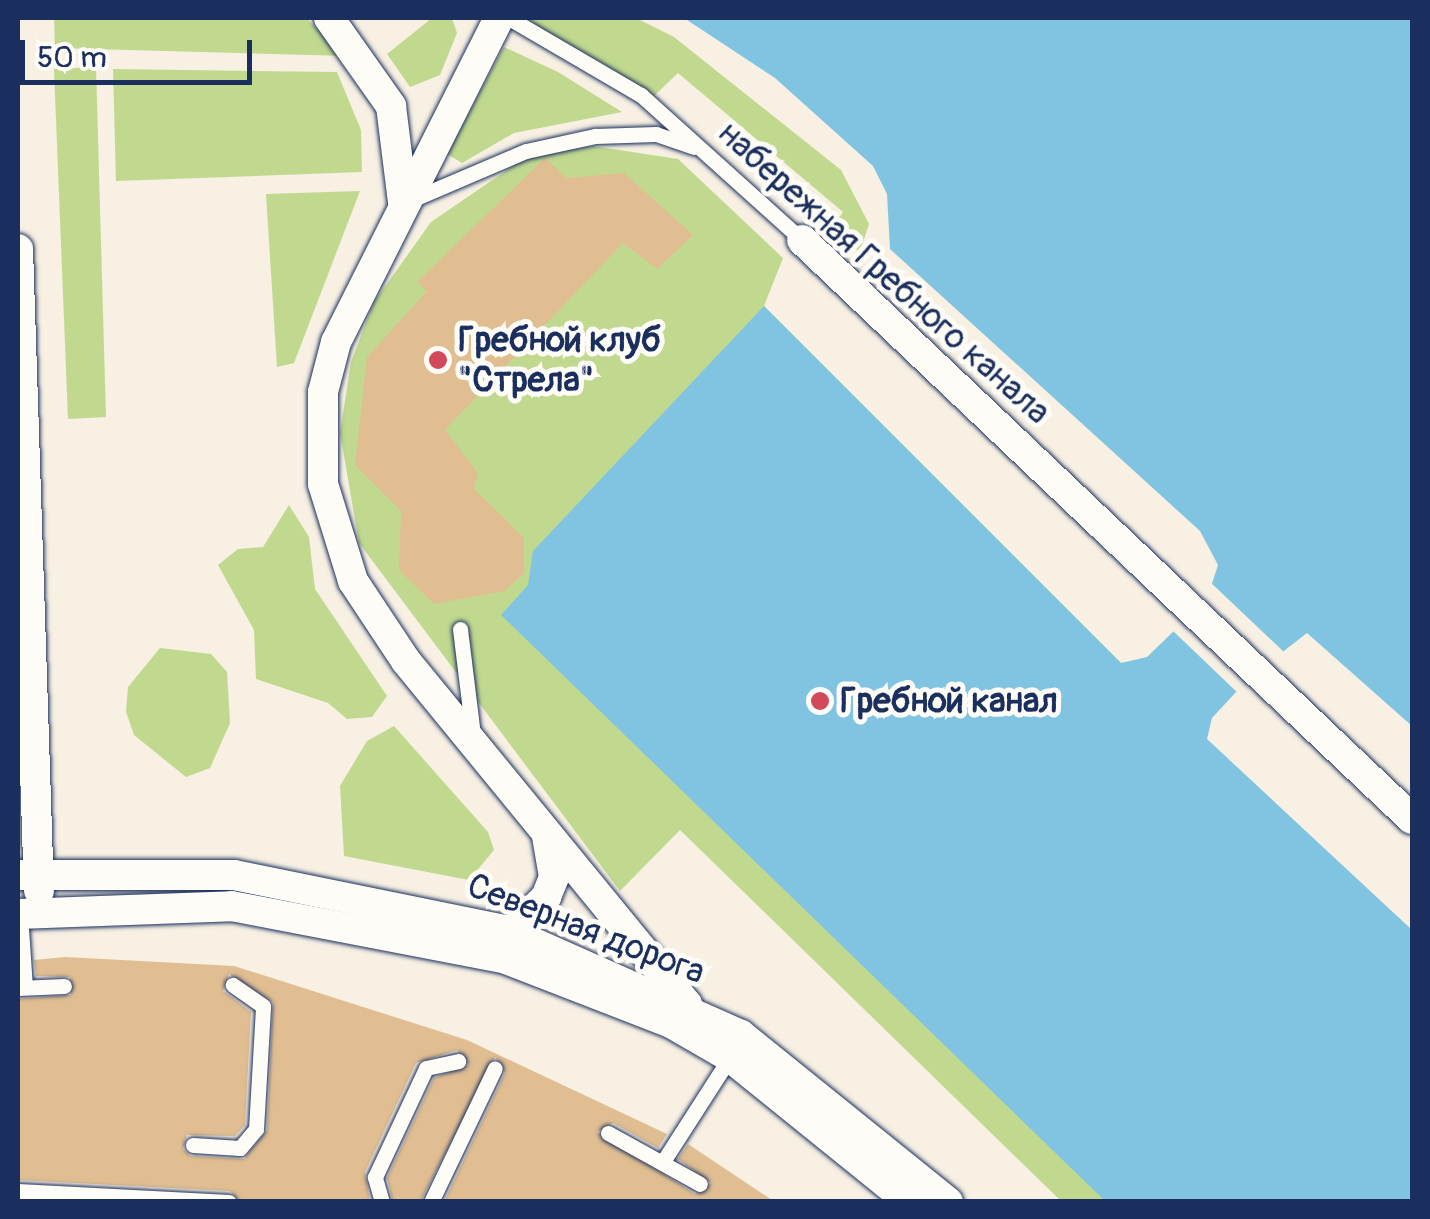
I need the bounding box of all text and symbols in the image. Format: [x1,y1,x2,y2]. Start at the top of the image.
scale bar [25,20,258,82]
text: 50 m [37,39,107,76]
street label: набережная Гребного канала [709,113,1059,433]
place label: Гребной клуб "Стрела" [458,319,661,401]
marker: Гребной клуб "Стрела" [427,349,449,371]
place label: Гребной канал [840,680,1058,722]
marker: Гребной канал [809,690,831,712]
street label: Северная дорога [461,864,711,994]

